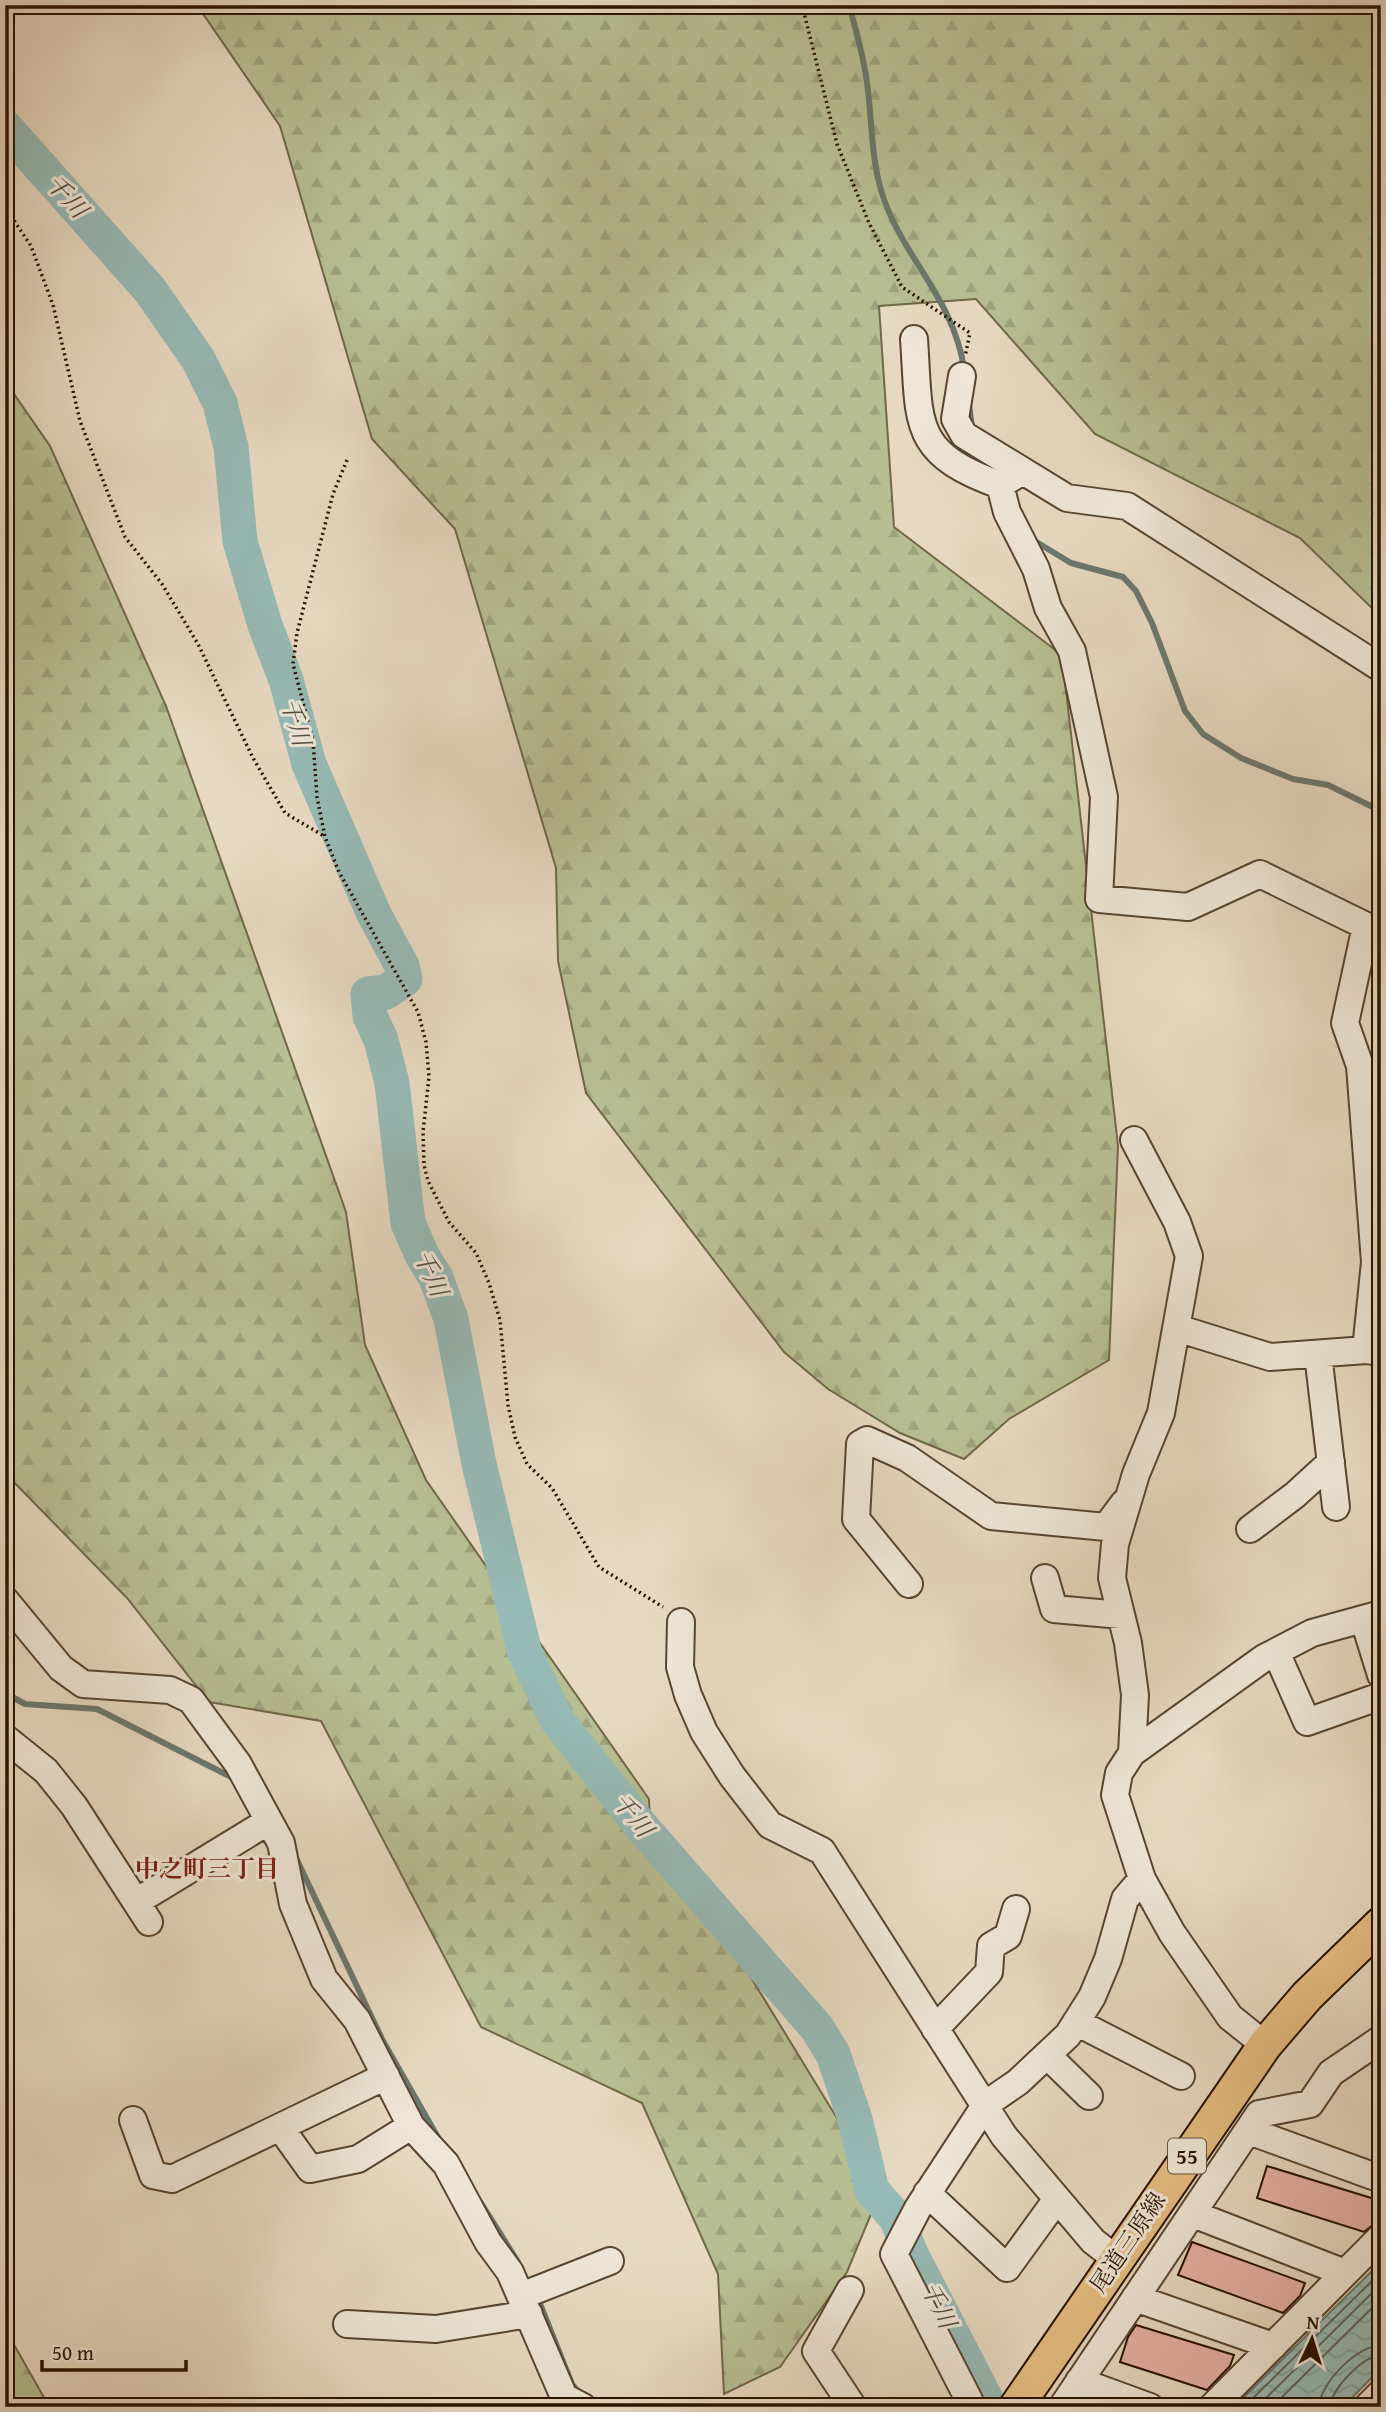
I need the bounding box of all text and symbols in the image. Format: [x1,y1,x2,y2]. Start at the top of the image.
water label: 千川 [38,166,98,228]
water label: 千川 [272,694,321,753]
water label: 千川 [405,1244,458,1305]
water label: 千川 [604,1785,664,1847]
district label: 中之町三丁目 [135,1851,279,1886]
road number: 55 [1168,2138,1206,2174]
street label: 尾道三原線 [1081,2185,1173,2299]
water label: 千川 [913,2276,967,2337]
north arrow [1278,2304,1348,2374]
text: N [1306,2308,1321,2336]
scale bar [42,2328,186,2372]
text: 50 m [52,2337,94,2368]

